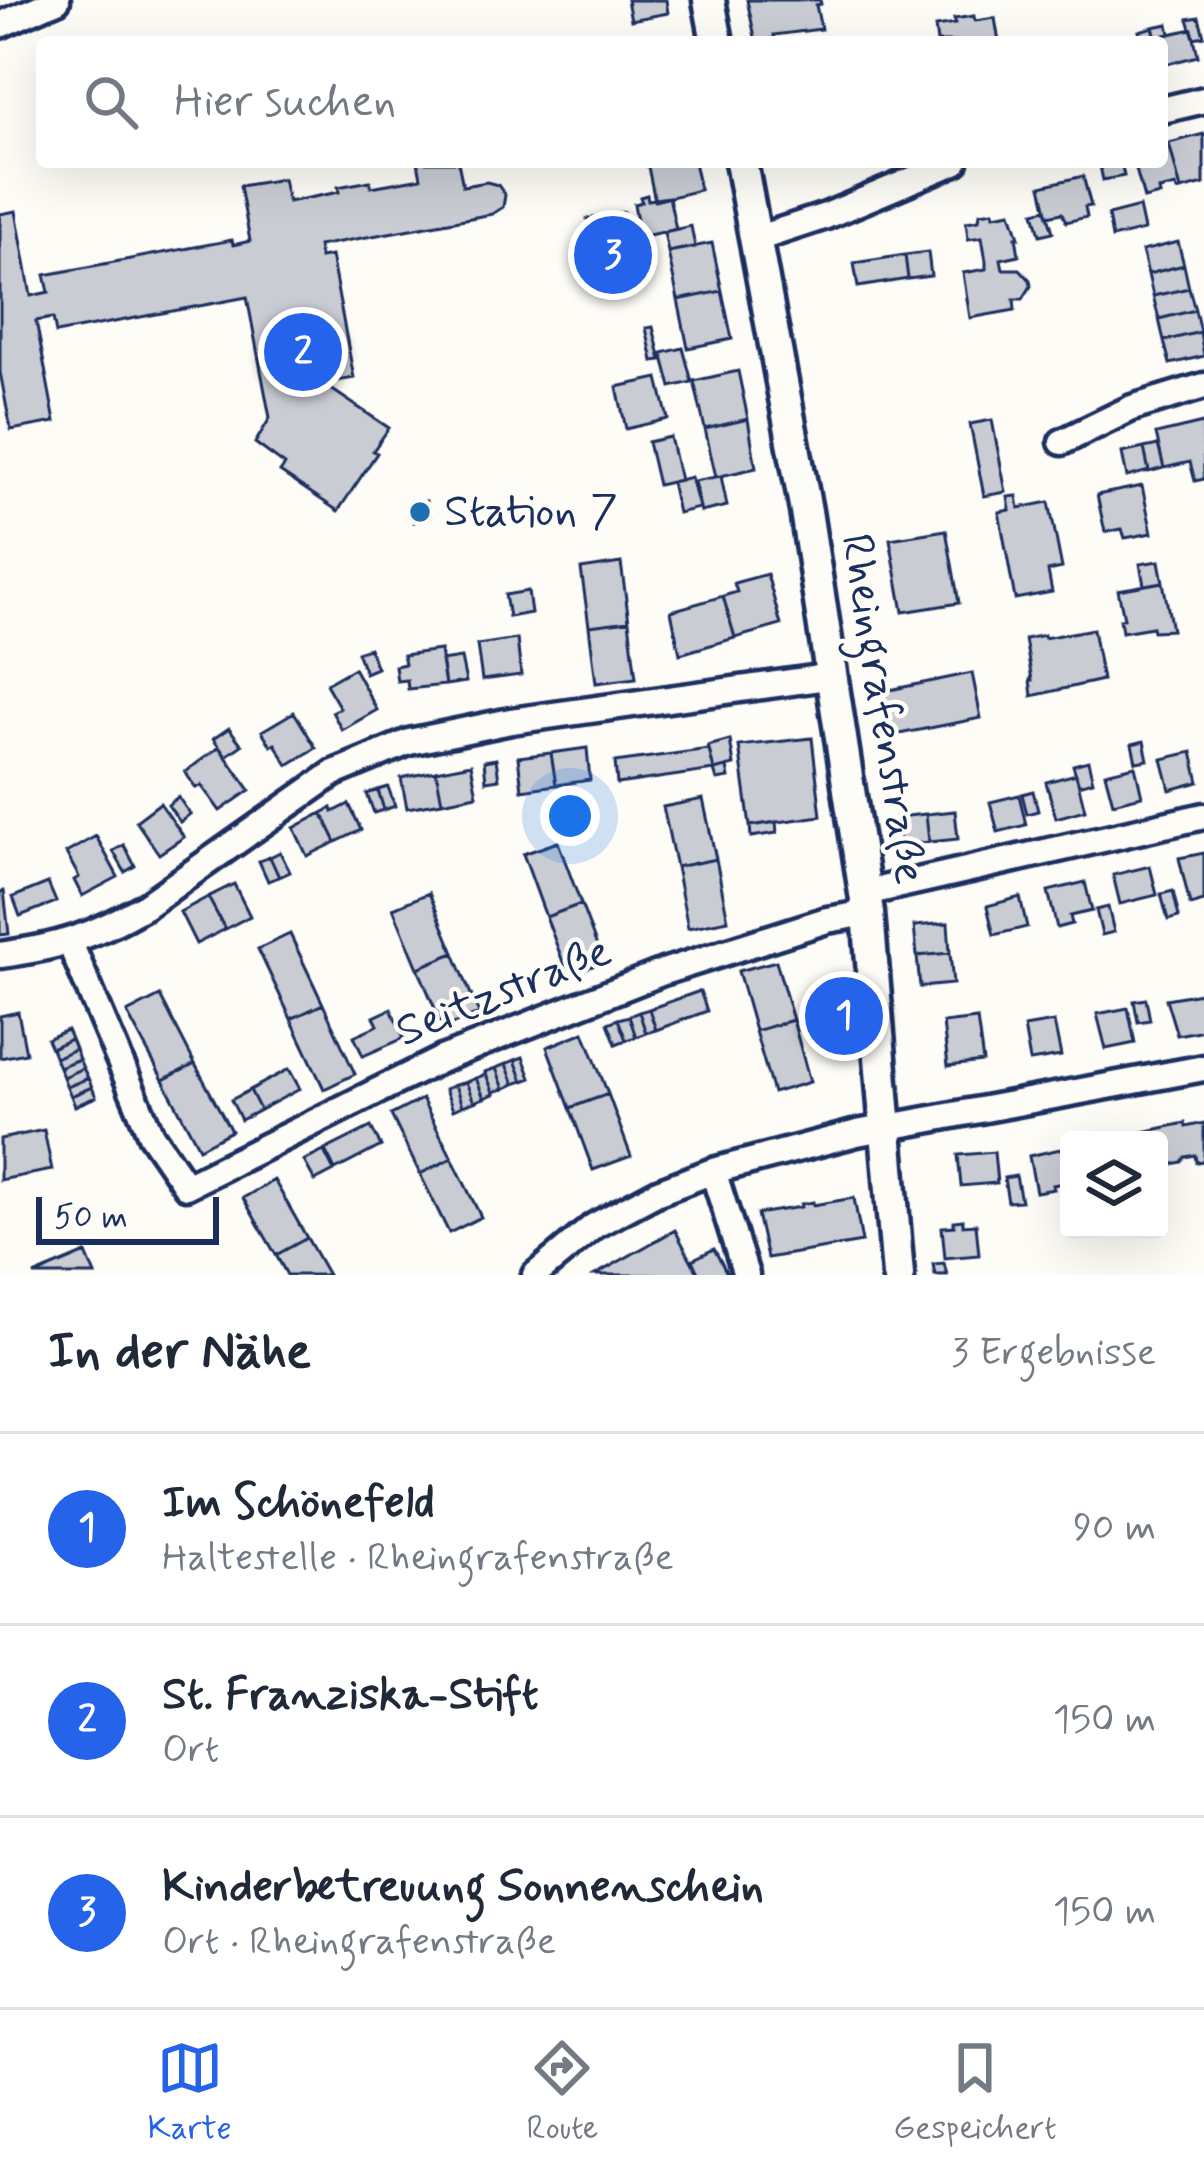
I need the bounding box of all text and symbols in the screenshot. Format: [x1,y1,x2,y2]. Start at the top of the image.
search box [36,36,1168,168]
icon: search [78,69,144,135]
text: Hier suchen [174,73,396,132]
pin: 3 [574,210,652,300]
pin: 2 [264,307,342,397]
place label: Station 7 [444,483,618,542]
marker: Station 7 [407,499,433,525]
street label: Rheingrafenstraße [820,530,939,889]
your location [540,786,600,846]
street label: Seitzstraße [388,922,620,1062]
pin: 1 [805,971,883,1061]
map controls [1060,1131,1168,1239]
button: layers [1060,1131,1168,1239]
scale bar [36,1191,219,1244]
text: 50 m [54,1196,128,1240]
text: In der Nähe [48,1320,311,1386]
text: 3 Ergebnisse [951,1328,1156,1379]
text: Im Schönefeld [162,1474,435,1533]
text: 1 [78,1503,96,1554]
text: 90 m [1073,1503,1156,1554]
text: Haltestelle · Rheingrafenstraße [162,1533,674,1584]
text: St. Franziska-Stift [162,1666,539,1725]
text: 2 [77,1695,97,1746]
text: 150 m [1053,1695,1156,1746]
text: Ort [162,1725,219,1776]
text: Kinderbetreuung Sonnenschein [162,1858,764,1917]
text: 3 [78,1887,96,1938]
text: 150 m [1053,1887,1156,1938]
text: Ort · Rheingrafenstraße [162,1917,556,1968]
tab: Karte [147,2035,232,2151]
tab: Route [527,2035,598,2151]
tab: Gespeichert [893,2035,1057,2151]

